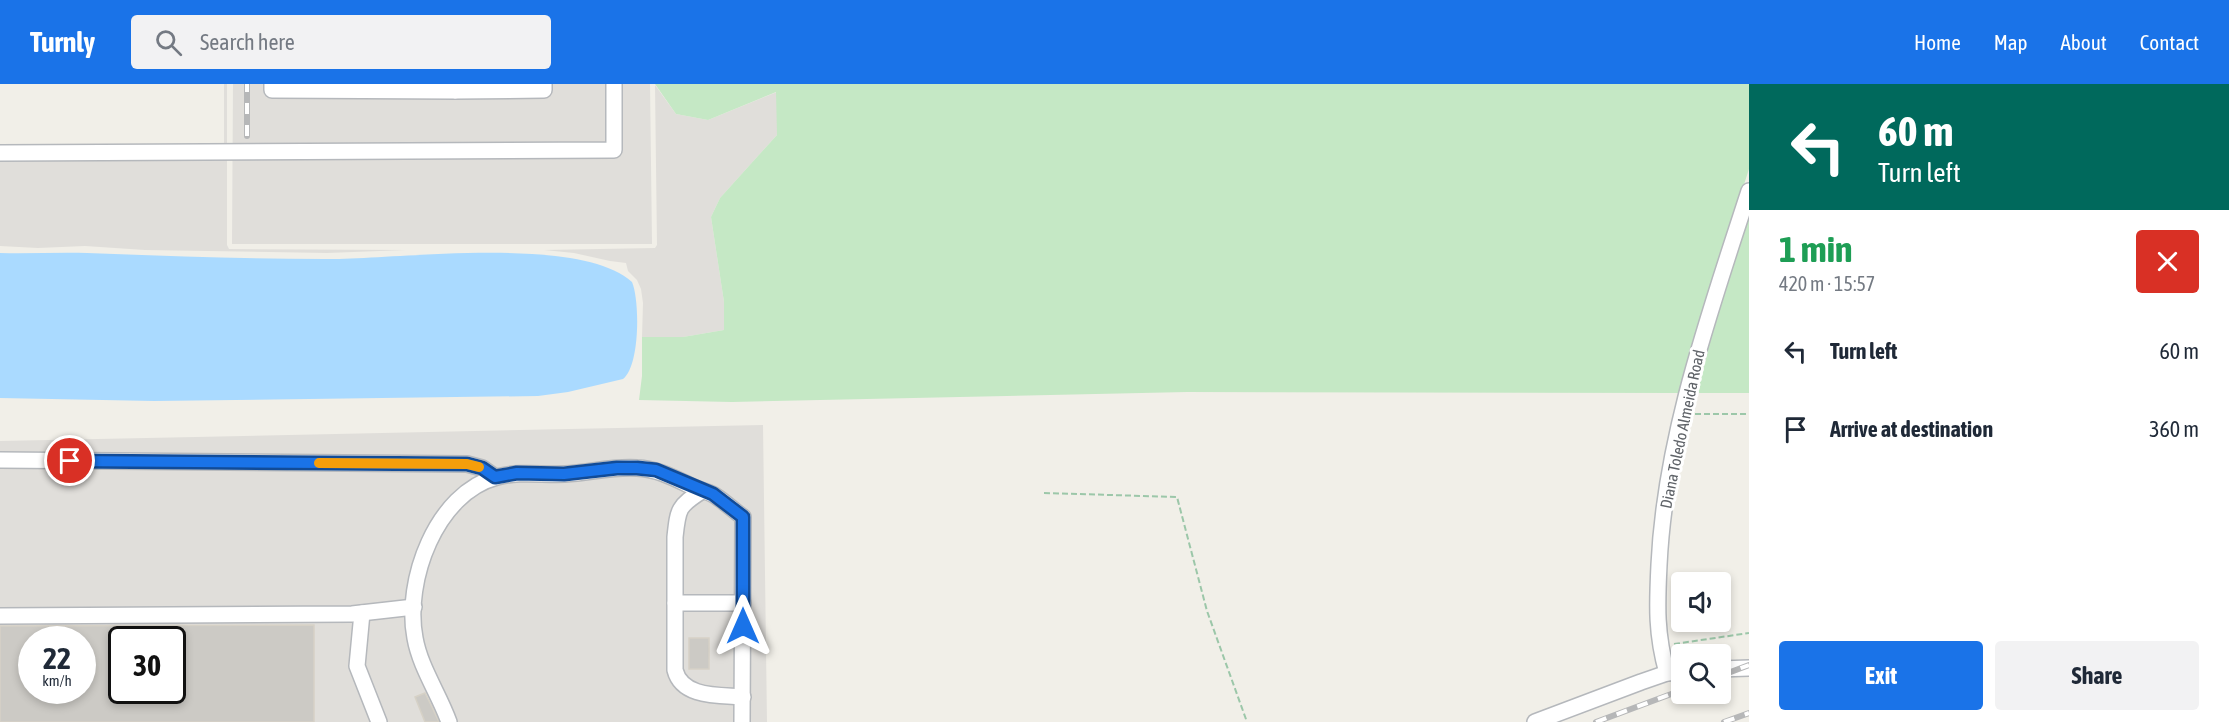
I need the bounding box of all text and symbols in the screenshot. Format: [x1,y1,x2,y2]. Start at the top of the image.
search box [131,15,551,69]
text: Turnly [30,26,95,58]
icon: search [152,26,185,59]
text: Search here [200,29,295,55]
text: Home [1914,30,1961,54]
text: Map [1994,30,2028,54]
text: About [2061,30,2107,54]
text: Contact [2140,30,2199,54]
text: 60 m [1878,107,1953,155]
icon: left [1779,108,1857,186]
text: Turn left [1878,157,1961,188]
text: 1 min [1779,228,1853,270]
button: close [2136,230,2199,293]
text: 420 m · 15:57 [1779,272,1875,295]
icon: left [1779,335,1812,368]
text: Turn left [1830,338,1897,364]
text: 60 m [2159,338,2199,364]
street label: Diana Toledo Almeida Road [1656,348,1708,510]
icon: arrive [1779,413,1812,446]
text: Arrive at destination [1830,416,1993,442]
text: 360 m [2149,416,2199,442]
pin [44,435,95,486]
icon: arrive [53,444,86,477]
map controls [1671,572,1731,704]
button: sound [1671,572,1731,632]
position arrow [711,594,775,658]
speed limit sign: 30 [108,626,186,704]
text: 22 [43,641,71,675]
button: Exit [1779,641,1983,710]
button: Share [1995,641,2199,710]
button: search [1671,644,1731,704]
text: km/h [42,672,72,689]

